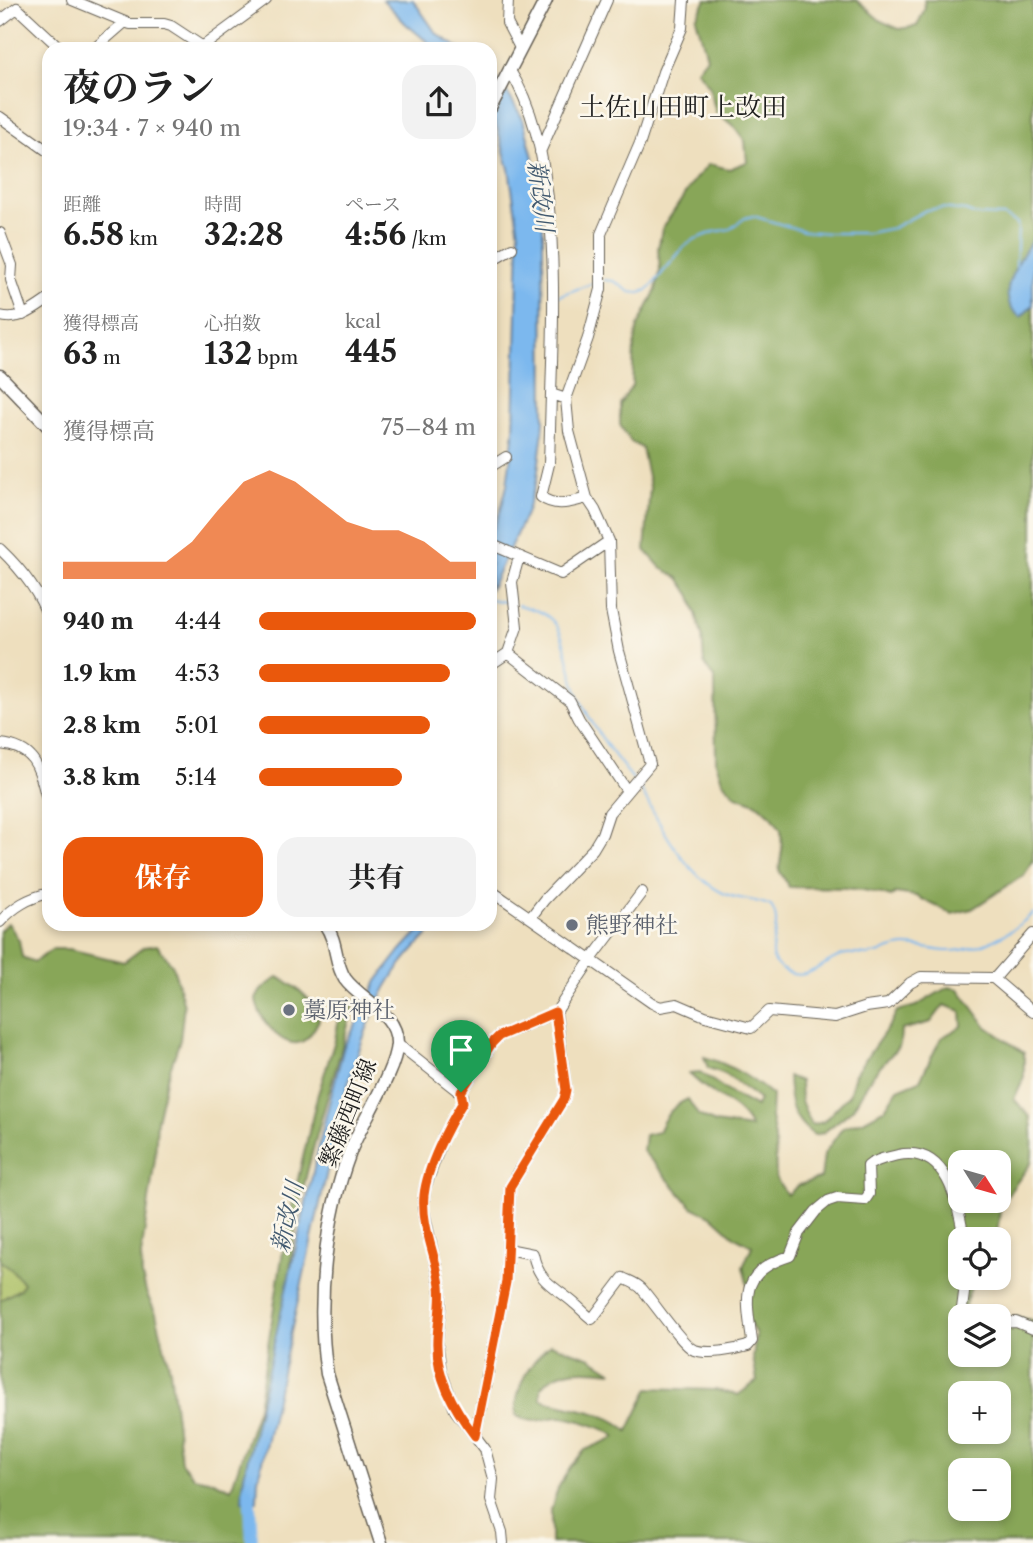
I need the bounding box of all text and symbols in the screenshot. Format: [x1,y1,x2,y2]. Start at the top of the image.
text: 夜のラン [63,64,215,111]
button: share [402,65,476,139]
district label: 土佐山田町上改田 [579,91,787,123]
text: 19:34 · 7 × 940 m [63,114,241,142]
water label: 新改川 [522,159,560,236]
text: 距離 [63,193,101,216]
text: 時間 [204,193,242,216]
text: ペース [345,193,401,216]
text: 6.58 [63,216,124,253]
text: 32:28 [204,216,284,253]
text: 4:56 [345,216,406,253]
text: km [124,227,158,250]
text: /km [406,227,447,250]
text: kcal [345,310,381,333]
text: 獲得標高 [63,312,139,335]
text: 心拍数 [204,312,261,335]
text: 445 [345,333,397,370]
text: 63 [63,335,98,372]
text: 132 [204,335,252,372]
text: m [98,346,121,369]
text: bpm [252,346,298,369]
text: 75–84 m [381,413,476,441]
text: 獲得標高 [63,417,155,445]
text: 940 m [63,607,134,635]
text: 4:44 [175,607,221,635]
text: 1.9 km [63,659,137,687]
text: 4:53 [175,659,220,687]
text: 2.8 km [63,711,141,739]
text: 5:01 [175,711,218,739]
text: 3.8 km [63,763,140,791]
text: 5:14 [175,763,217,791]
button: 保存 [63,837,263,917]
button: 共有 [277,837,476,917]
place label: 熊野神社 [586,911,678,939]
marker: 熊野神社 [564,917,580,933]
place label: 藁原神社 [303,996,395,1024]
marker: 藁原神社 [281,1002,297,1018]
pin [431,1020,491,1092]
icon: arrive [442,1031,480,1069]
street label: 繁藤西町線 [313,1054,383,1172]
north arrow [948,1150,1012,1213]
map controls [948,1150,1011,1521]
water label: 新改川 [265,1176,310,1255]
button: locate [948,1227,1011,1290]
button: layers [948,1304,1011,1367]
button: + [948,1381,1011,1444]
button: − [948,1458,1011,1521]

